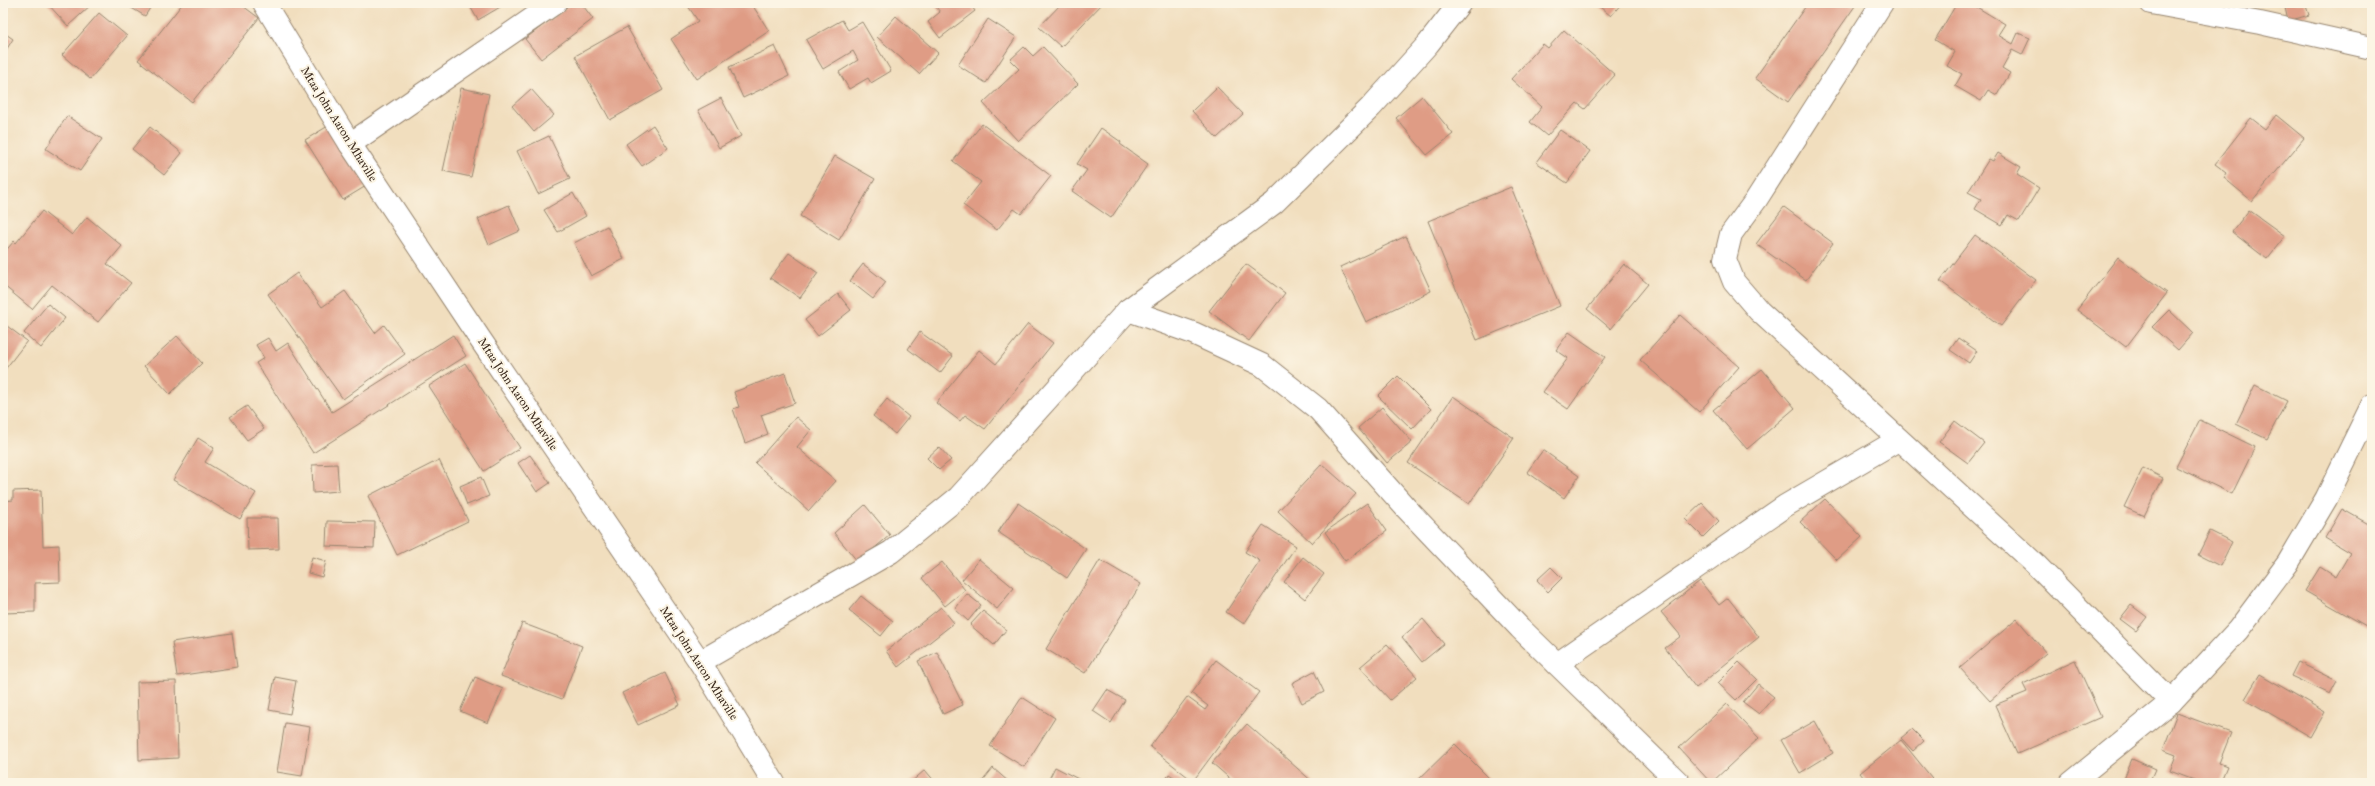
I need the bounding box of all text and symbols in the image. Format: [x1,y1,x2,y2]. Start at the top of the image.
street label: Mtaa John Aaron Mhaville [297,64,380,185]
street label: Mtaa John Aaron Mhaville [474,335,561,454]
street label: Mtaa John Aaron Mhaville [656,603,741,723]

